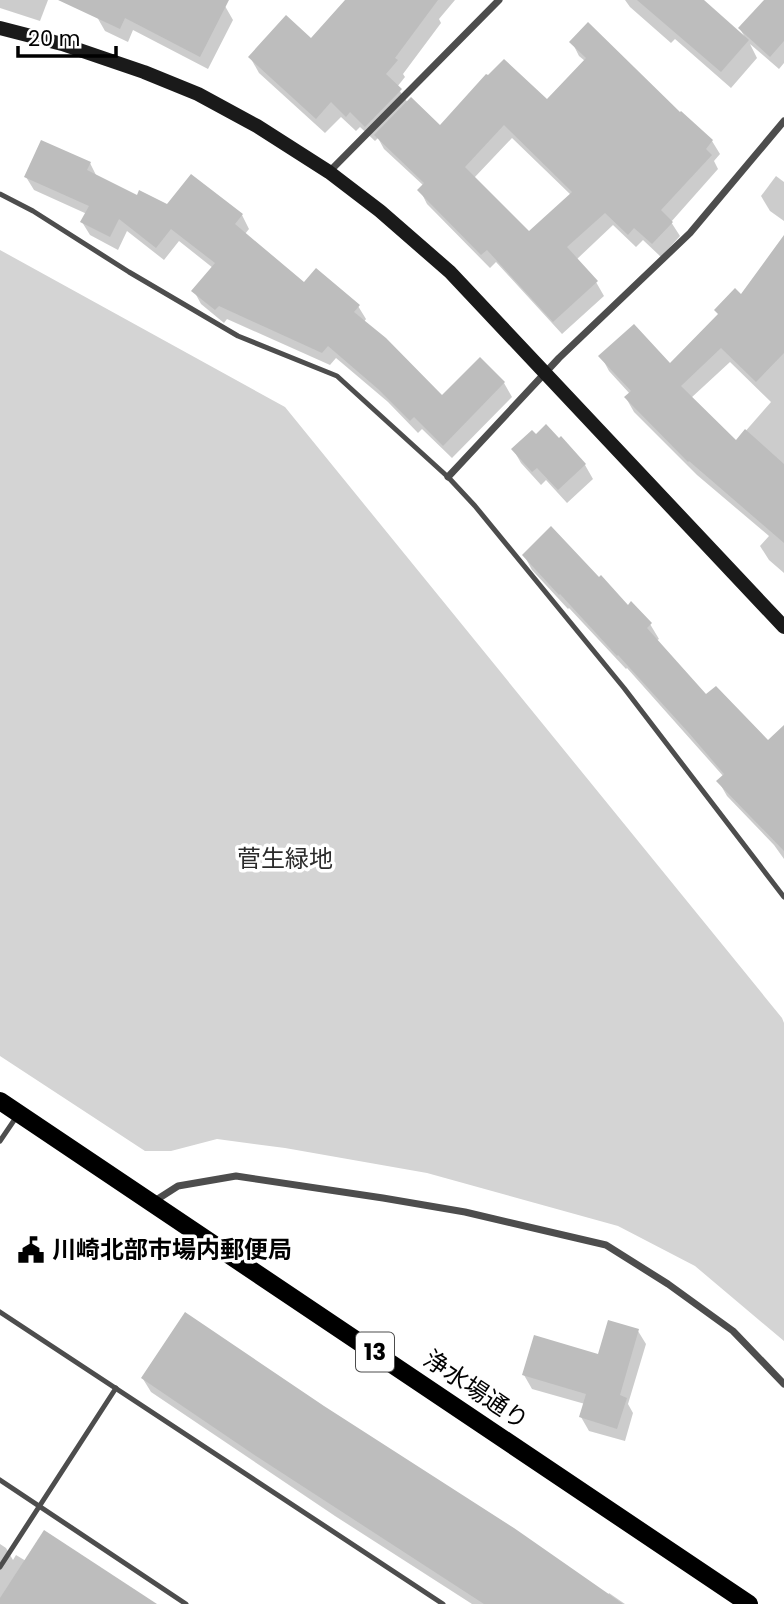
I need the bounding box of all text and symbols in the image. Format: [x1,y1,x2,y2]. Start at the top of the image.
scale bar [18,14,116,58]
text: 20 m [28,24,81,53]
park label: 菅生緑地 [237,842,333,875]
place label: 川崎北部市場内郵便局 [52,1233,292,1266]
public building icon: 川崎北部市場内郵便局 [16,1235,46,1265]
road number: 13 [356,1332,394,1372]
street label: 浄水場通り [417,1342,535,1437]

